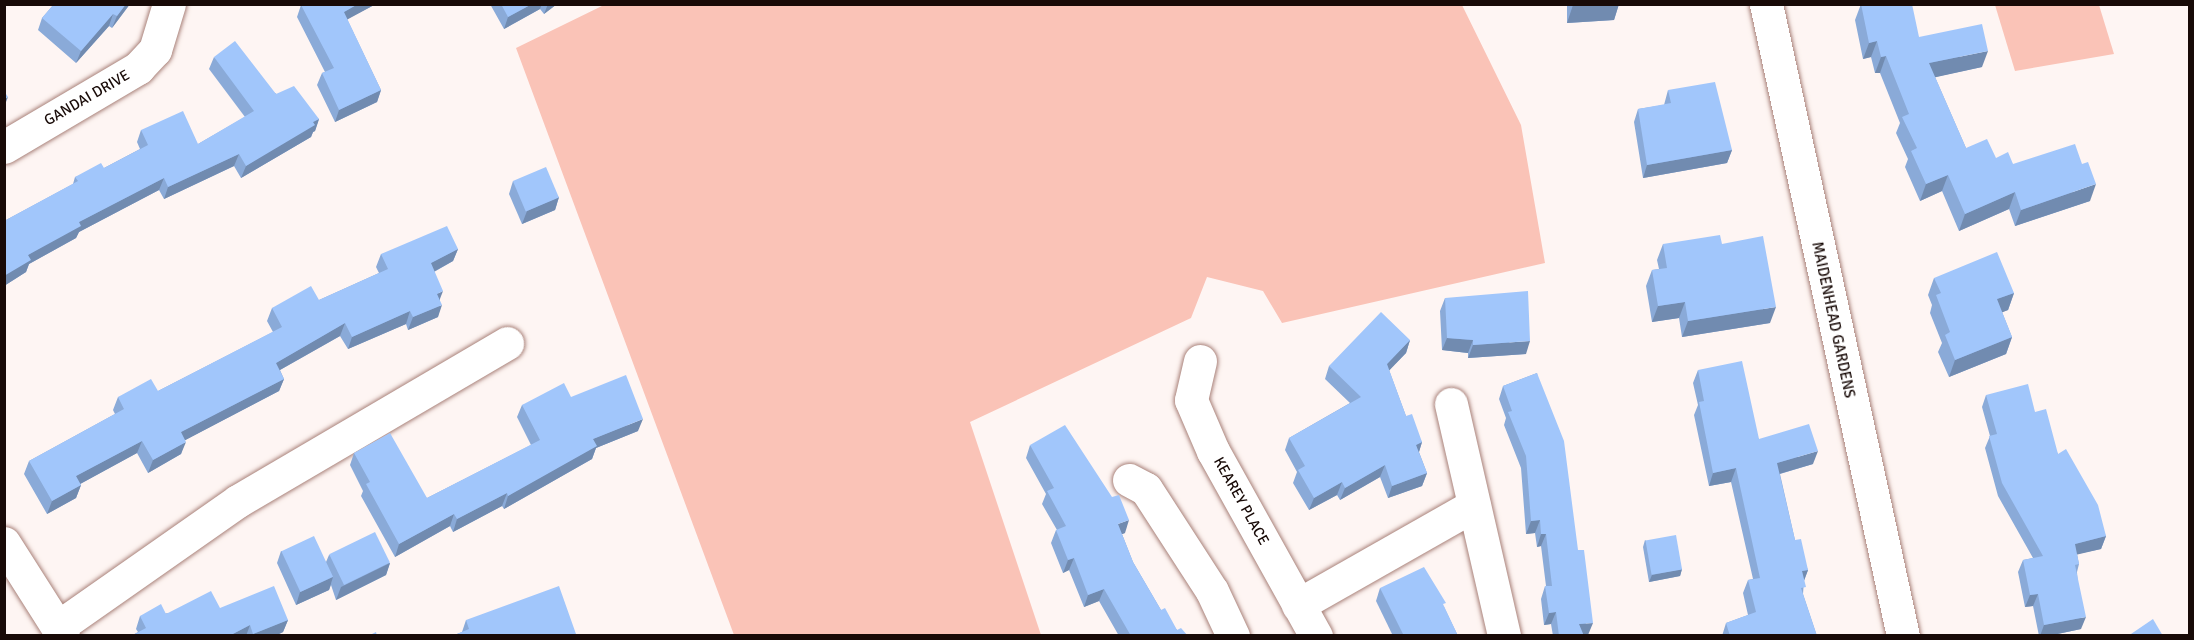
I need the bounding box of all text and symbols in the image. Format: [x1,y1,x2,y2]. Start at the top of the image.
street label: GANDAI DRIVE [41,66,133,130]
street label: MAIDENHEAD GARDENS [1808,240,1858,400]
street label: KEAREY PLACE [1209,454,1273,548]

